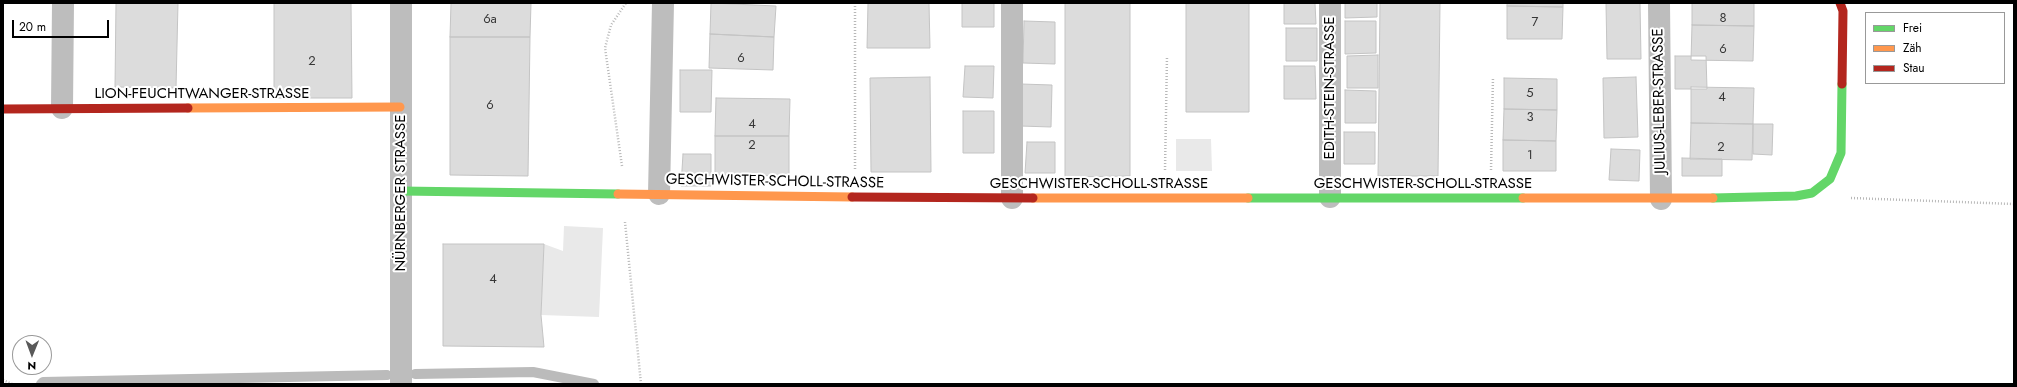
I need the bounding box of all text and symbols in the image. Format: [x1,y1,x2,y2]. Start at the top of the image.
house number: 8 [1719,11,1727,27]
scale bar [14,12,111,38]
house number: 6a [483,12,497,28]
legend [1865,12,2005,84]
house number: 7 [1532,15,1538,31]
street label: EDITH-STEIN-STRASSE [1321,16,1339,160]
text: 20 m [19,18,46,36]
text: Frei [1903,19,1922,37]
street label: JULIUS-LEBER-STRASSE [1650,28,1670,174]
text: Zäh [1903,39,1922,57]
house number: 6 [1719,42,1727,58]
house number: 6 [737,51,745,67]
house number: 2 [308,54,316,70]
text: Stau [1903,59,1925,77]
street label: LION-FEUCHTWANGER-STRASSE [94,85,310,103]
house number: 5 [1526,86,1534,102]
house number: 4 [1718,90,1726,106]
house number: 6 [486,98,494,114]
house number: 3 [1526,110,1534,126]
street label: NÜRNBERGER STRASSE [392,114,410,272]
house number: 4 [748,117,756,133]
house number: 2 [748,138,756,154]
house number: 2 [1717,140,1725,156]
house number: 1 [1527,148,1533,164]
street label: GESCHWISTER-SCHOLL-STRASSE [666,171,884,193]
street label: GESCHWISTER-SCHOLL-STRASSE [990,175,1208,193]
street label: GESCHWISTER-SCHOLL-STRASSE [1314,175,1532,193]
house number: 4 [489,272,497,288]
north arrow [12,335,52,375]
text: N [27,358,36,374]

